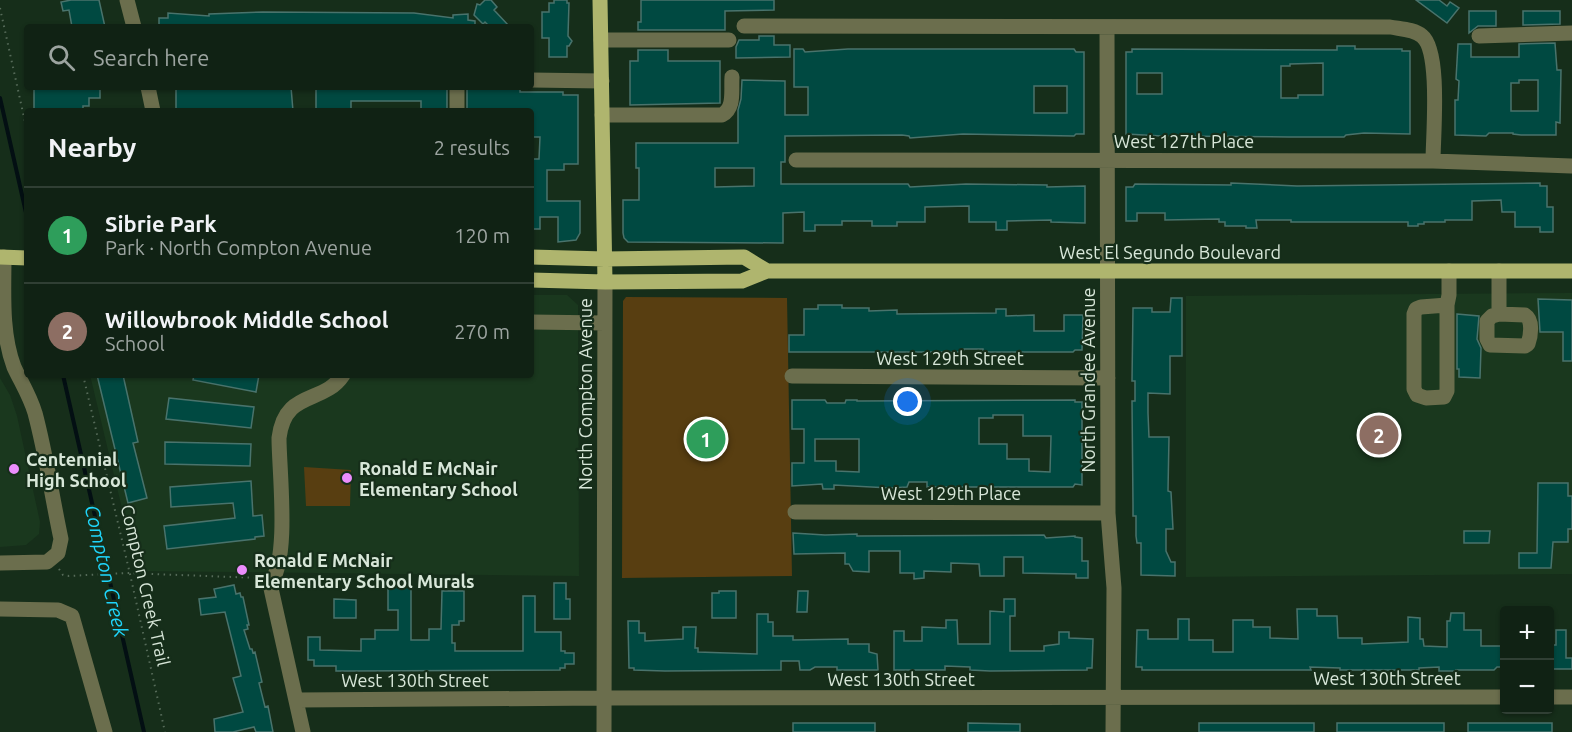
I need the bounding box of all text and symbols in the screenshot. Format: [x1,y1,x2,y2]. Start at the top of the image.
search box [24,24,534,90]
icon: search [45,41,78,74]
text: Search here [93,45,209,70]
street label: West 127th Place [1114,131,1254,151]
text: Nearby [48,133,136,162]
text: 2 results [434,136,510,159]
text: Sibrie Park [105,211,217,236]
text: 1 [62,224,73,247]
text: 120 m [454,224,510,247]
text: Park · North Compton Avenue [105,236,372,259]
street label: West El Segundo Boulevard [1059,242,1281,262]
street label: North Grandee Avenue [1078,287,1098,473]
street label: North Compton Avenue [575,298,595,490]
text: Willowbrook Middle School [105,307,388,332]
text: 2 [62,320,73,343]
text: 270 m [454,320,510,343]
text: School [105,332,165,355]
street label: West 129th Street [876,348,1024,368]
your location [893,387,922,416]
pin: 2 [1360,412,1398,458]
pin: 1 [686,416,726,462]
place label: Centennial High School [26,449,127,490]
place label: Ronald E McNair Elementary School [359,458,518,499]
marker: Centennial High School [7,462,21,476]
marker: Ronald E McNair Elementary School [340,471,354,485]
street label: West 129th Place [881,483,1021,503]
street label: Compton Creek Trail [118,502,174,668]
water label: Compton Creek [81,503,134,640]
place label: Ronald E McNair Elementary School Murals [254,550,474,591]
marker: Ronald E McNair Elementary School Murals [235,563,249,577]
map controls [1500,606,1554,714]
button: + [1500,606,1554,660]
button: − [1500,660,1554,714]
street label: West 130th Street [1313,668,1461,688]
street label: West 130th Street [827,669,975,689]
street label: West 130th Street [341,670,489,690]

